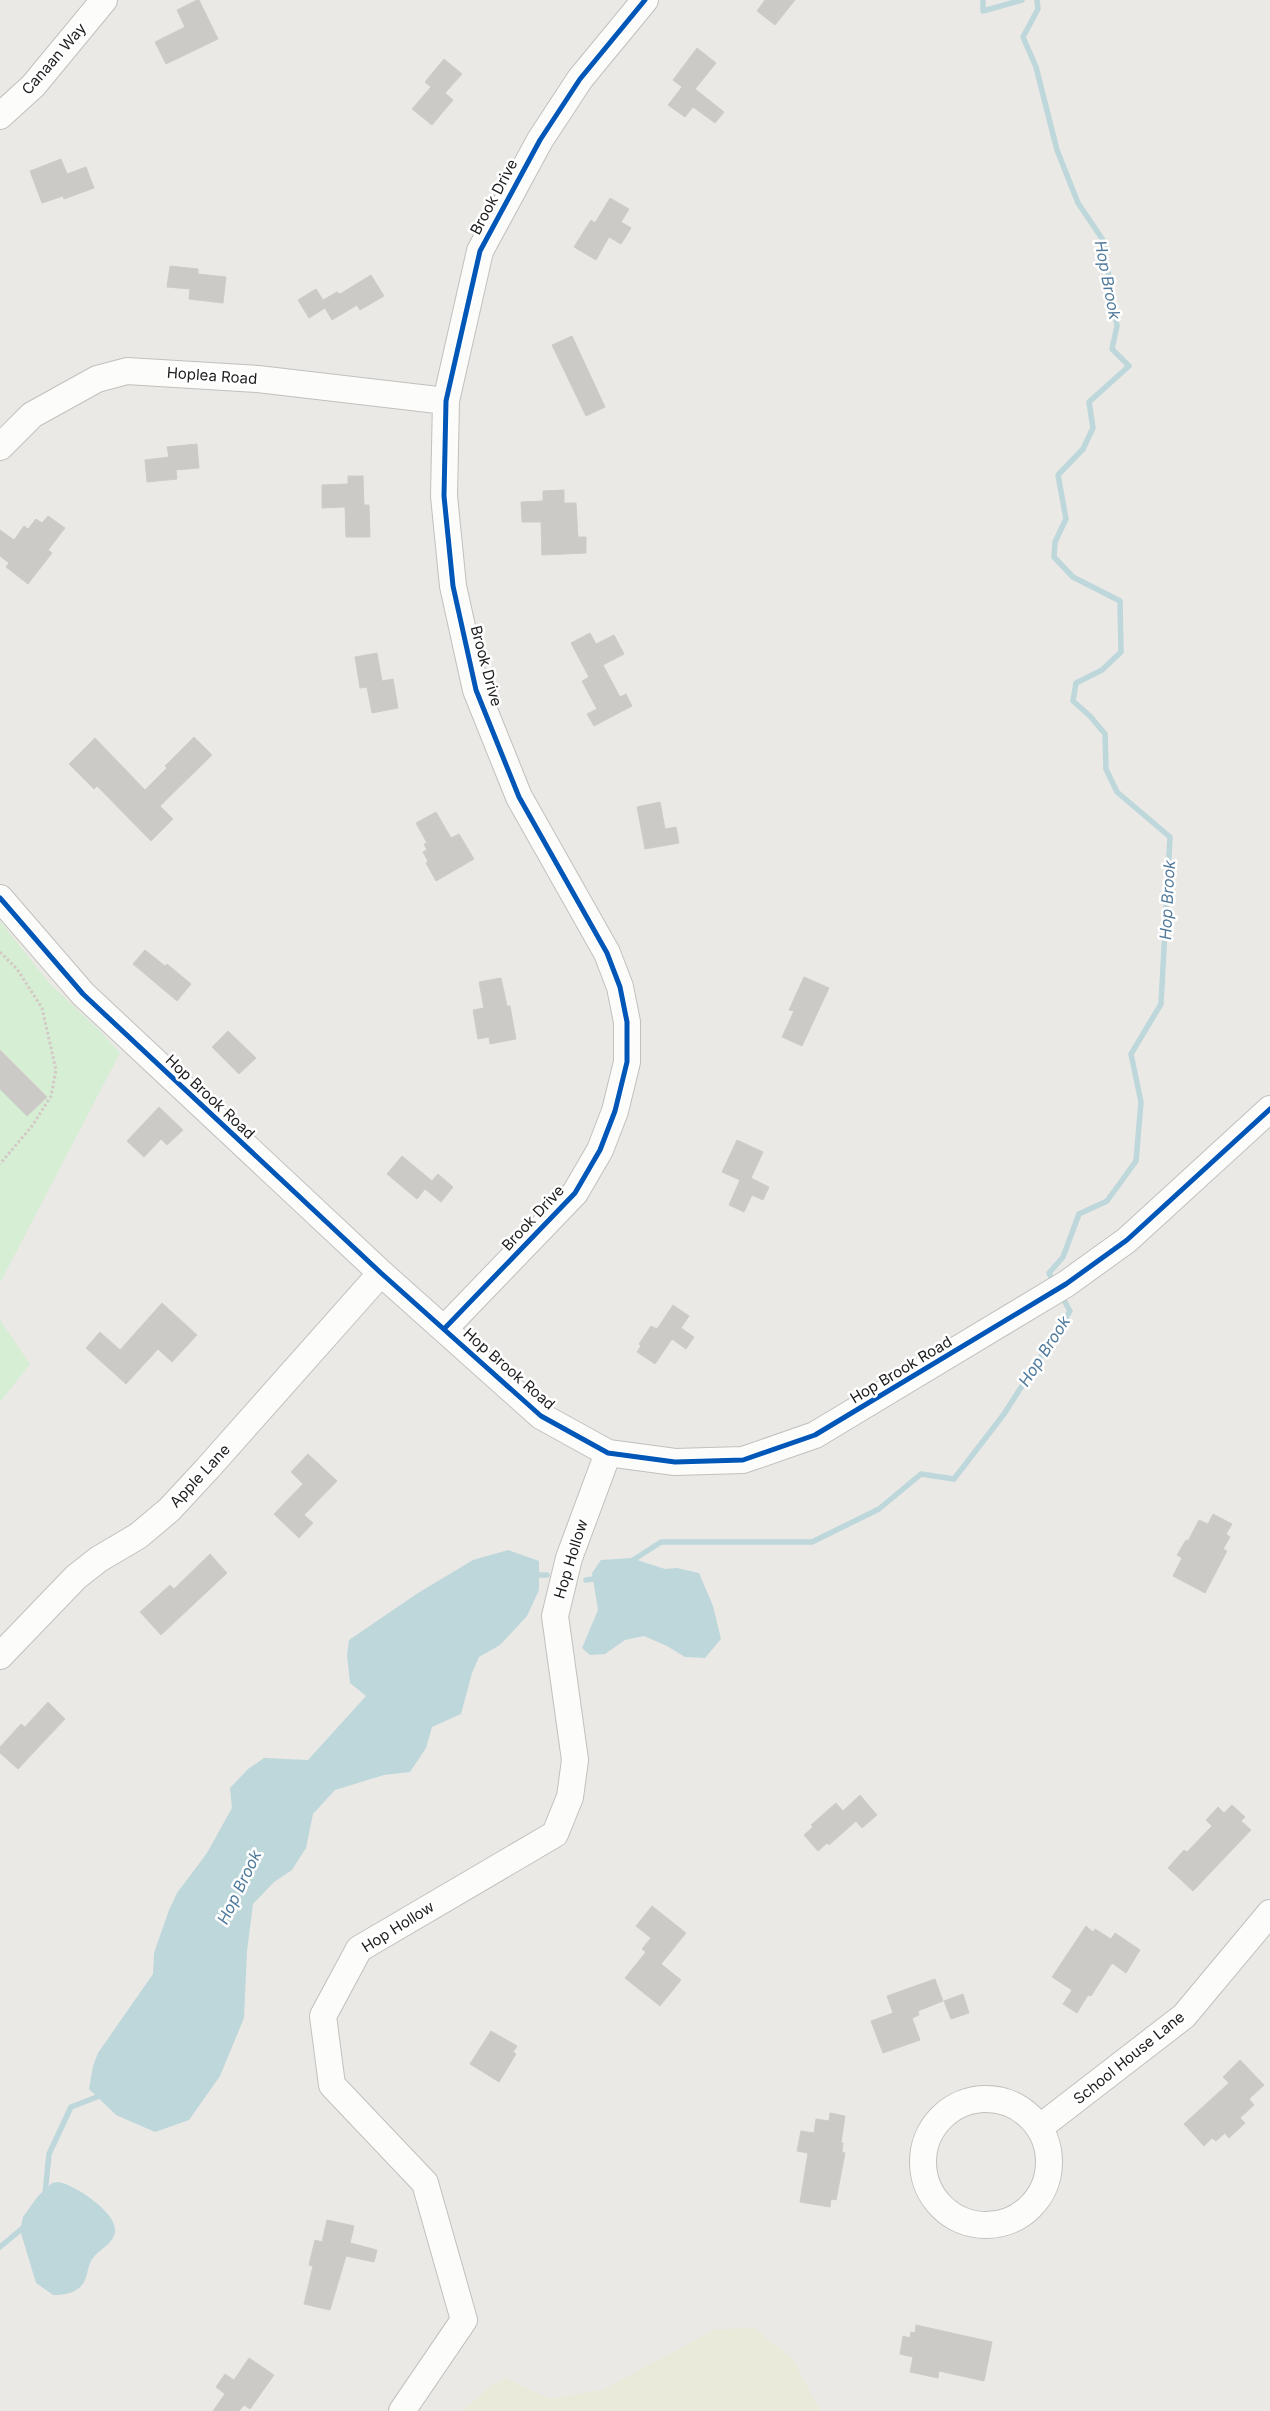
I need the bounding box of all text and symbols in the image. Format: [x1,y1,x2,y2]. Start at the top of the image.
street label: Canaan Way [17,18,90,98]
street label: Brook Drive [466,156,521,238]
water label: Hop Brook [1091,239,1125,321]
street label: Hoplea Road [166,363,258,388]
street label: Brook Drive [467,623,506,708]
water label: Hop Brook [1155,859,1179,940]
street label: Hop Brook Road [162,1050,259,1143]
street label: Brook Drive [497,1181,568,1254]
water label: Hop Brook [1014,1312,1074,1390]
street label: Hop Brook Road [460,1324,559,1414]
street label: Hop Brook Road [846,1332,955,1407]
street label: Apple Lane [165,1440,234,1511]
street label: Hop Hollow [549,1517,592,1601]
water label: Hop Brook [212,1846,266,1927]
street label: Hop Hollow [358,1897,438,1956]
street label: School House Lane [1069,2007,1188,2108]

